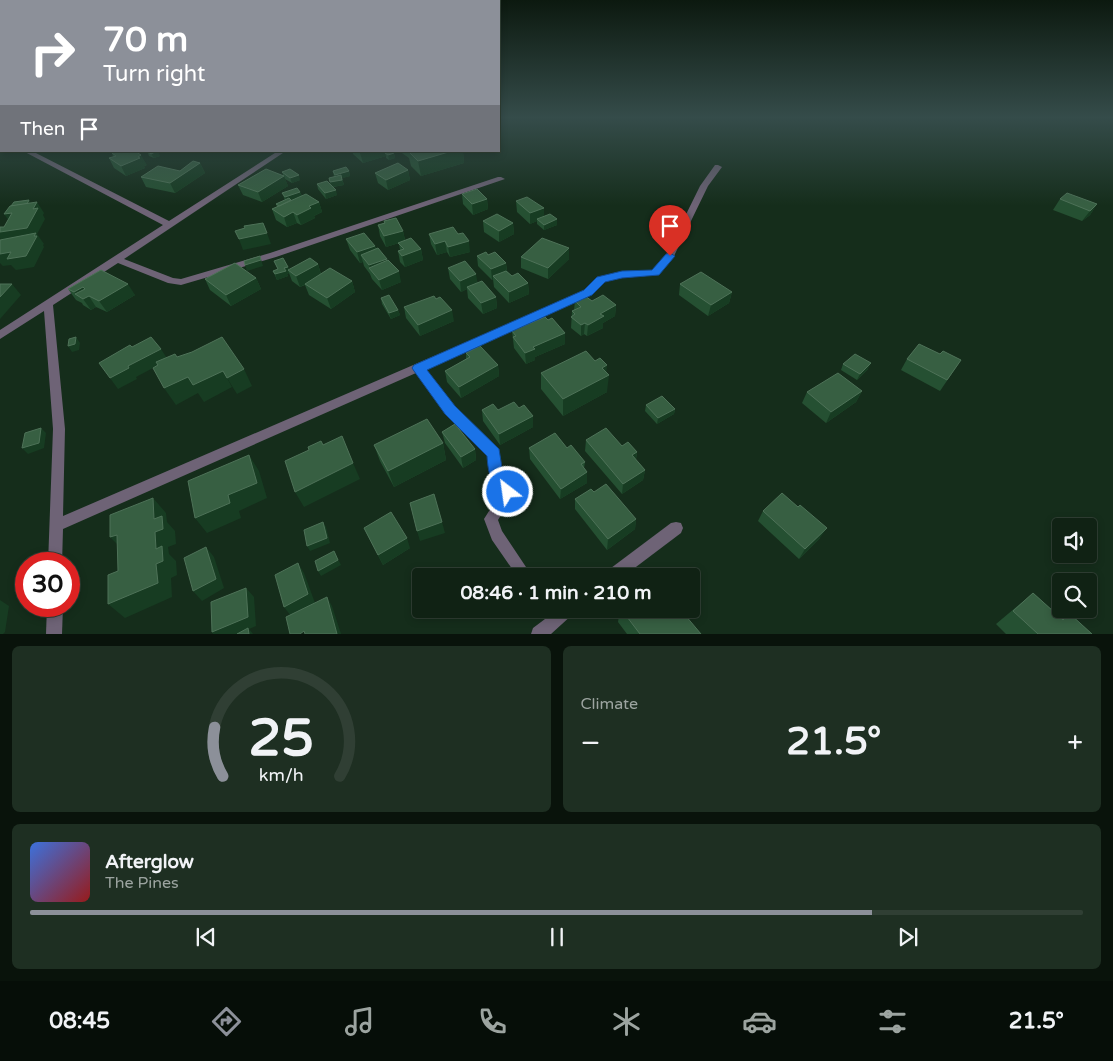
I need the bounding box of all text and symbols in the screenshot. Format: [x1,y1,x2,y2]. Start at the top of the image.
text: 70 m [103,19,188,61]
icon: right [20,20,85,85]
text: Turn right [103,61,205,87]
icon: arrive [75,115,103,143]
text: Then [20,118,65,140]
pin [649,205,691,256]
icon: arrive [656,212,684,240]
position arrow [481,465,533,517]
map controls [1052,518,1097,618]
button: sound [1052,518,1097,563]
speed limit sign: 30 [15,552,80,617]
button: search [1052,573,1097,618]
text: 08:46 · 1 min · 210 m [460,582,652,604]
text: Climate [581,694,638,714]
text: 25 [249,707,314,770]
text: 21.5° [786,719,881,765]
text: − [581,726,600,760]
text: + [1067,726,1083,760]
text: km/h [259,765,304,786]
text: Afterglow [105,851,194,873]
text: The Pines [105,873,179,893]
icon: previous [192,923,220,951]
icon: pause [543,923,571,951]
icon: next [894,923,922,951]
icon: directions [209,1004,244,1039]
icon: music [342,1004,377,1039]
icon: phone [475,1004,510,1039]
icon: climate [609,1004,644,1039]
icon: car [742,1004,777,1039]
icon: filters [875,1004,910,1039]
text: 08:45 [49,1008,110,1034]
text: 21.5° [1009,1008,1064,1034]

